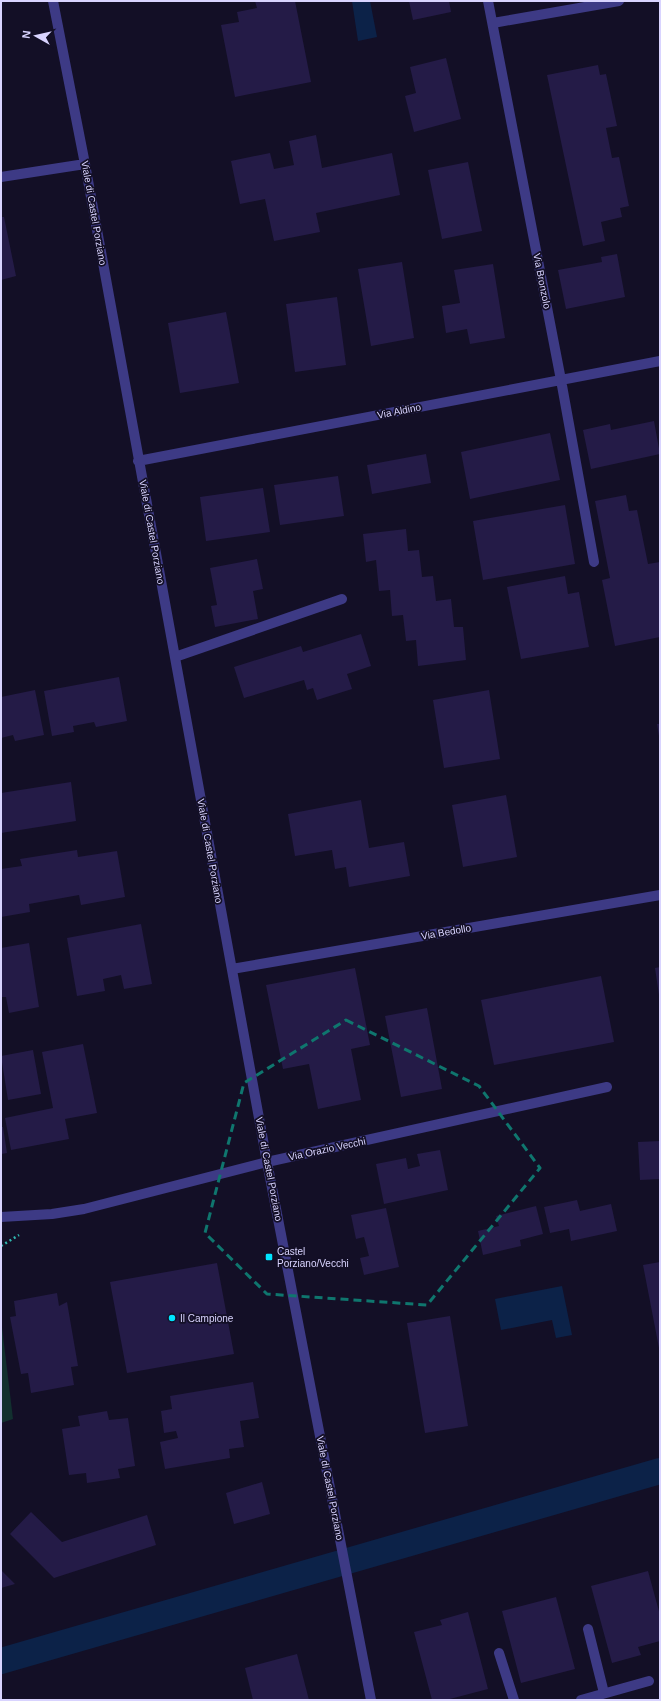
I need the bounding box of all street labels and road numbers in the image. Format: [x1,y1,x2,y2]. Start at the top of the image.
street label: Viale di Castel Porziano [79,160,109,267]
street label: Via Bronzolo [531,252,553,310]
street label: Via Aldino [376,401,422,421]
street label: Viale di Castel Porziano [137,479,167,586]
street label: Viale di Castel Porziano [195,798,225,905]
street label: Via Bedollo [420,922,472,942]
street label: Viale di Castel Porziano [253,1116,285,1222]
street label: Via Orazio Vecchi [287,1135,367,1163]
street label: Viale di Castel Porziano [314,1435,346,1541]

